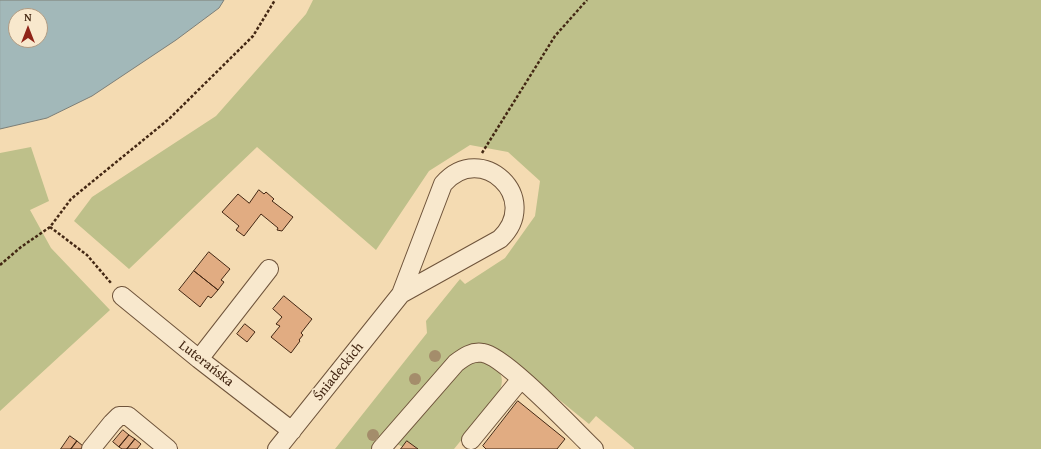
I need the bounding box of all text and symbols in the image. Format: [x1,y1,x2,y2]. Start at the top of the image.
north arrow [8,8,48,48]
text: N [24,9,32,25]
street label: Luterańska [175,337,237,391]
street label: Śniadeckich [310,339,368,405]

